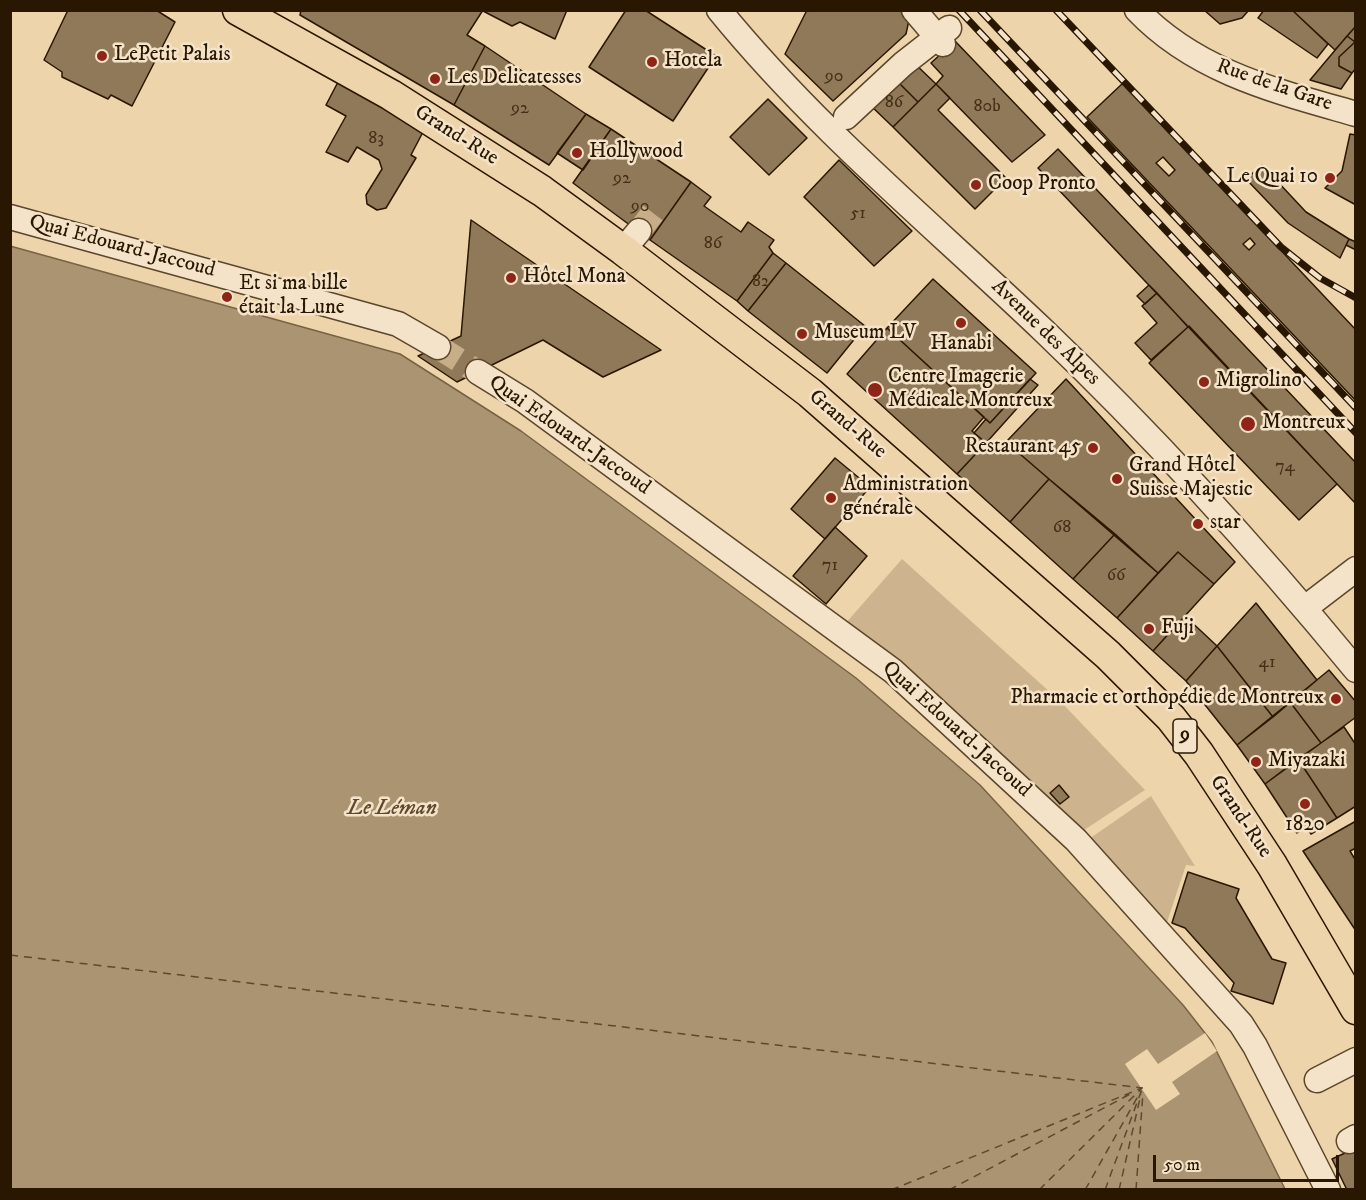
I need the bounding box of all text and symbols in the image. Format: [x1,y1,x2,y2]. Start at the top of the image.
place label: LePetit Palais [114,43,230,69]
marker: LePetit Palais [95,49,109,63]
place label: Hotela [664,49,722,75]
street label: Rue de la Gare [1213,54,1335,118]
marker: Hotela [645,55,659,69]
place label: Les Delicatesses [447,66,582,92]
house number: 90 [825,66,843,88]
marker: Les Delicatesses [428,72,442,86]
house number: 86 [885,92,903,114]
house number: 80b [973,96,1001,118]
house number: 92 [511,98,529,120]
street label: Grand-Rue [409,100,503,172]
house number: 83 [368,128,384,150]
place label: Hollywood [589,140,683,166]
marker: Hollywood [570,146,584,160]
place label: Le Quai 10 [1226,165,1318,191]
house number: 92 [613,168,631,190]
marker: Le Quai 10 [1323,171,1337,185]
place label: Coop Pronto [988,172,1095,198]
marker: Coop Pronto [969,178,983,192]
house number: 90 [631,196,649,218]
house number: 51 [850,203,866,225]
street label: Quai Edouard-Jaccoud [26,210,218,284]
house number: 86 [704,233,722,255]
place label: Hôtel Mona [523,265,626,291]
marker: Hôtel Mona [504,271,518,285]
house number: 82 [752,271,770,293]
place label: Et si ma bille était la Lune [239,272,348,322]
street label: Avenue des Alpes [985,275,1105,391]
marker: Et si ma bille était la Lune [220,290,234,304]
marker: Hanabi [954,316,968,330]
place label: Museum LV [814,321,916,347]
marker: Museum LV [795,327,809,341]
place label: Hanabi [930,332,992,358]
place label: Centre Imagerie Médicale Montreux [888,365,1053,415]
place label: Migrolino [1216,369,1302,395]
street label: Quai Edouard-Jaccoud [483,371,655,501]
marker: Migrolino [1197,375,1211,389]
marker: Centre Imagerie Médicale Montreux [866,381,884,399]
street label: Grand-Rue [803,385,891,465]
place label: Montreux [1262,411,1346,437]
marker: Montreux [1239,415,1257,433]
place label: Restaurant 45 [964,435,1081,461]
marker: Restaurant 45 [1086,441,1100,455]
place label: Grand Hôtel Suisse Majestic [1129,454,1253,504]
house number: 74 [1275,456,1295,478]
marker: Grand Hôtel Suisse Majestic [1110,472,1124,486]
place label: Administration générale [843,473,968,523]
marker: Administration générale [824,491,838,505]
place label: star [1210,511,1240,537]
house number: 68 [1053,517,1071,539]
marker: star [1191,517,1205,531]
house number: 71 [822,555,838,577]
house number: 66 [1107,565,1125,587]
place label: Fuji [1161,616,1194,642]
marker: Fuji [1142,622,1156,636]
house number: 41 [1259,652,1275,674]
street label: Quai Edouard-Jaccoud [876,656,1036,804]
place label: Pharmacie et orthopédie de Montreux [1010,686,1324,712]
marker: Pharmacie et orthopédie de Montreux [1329,692,1343,706]
road number: 9 [1173,719,1197,753]
place label: Miyazaki [1268,749,1345,775]
marker: Miyazaki [1249,755,1263,769]
street label: Grand-Rue [1203,771,1277,863]
water label: Le Léman [347,796,437,822]
marker: 1820 [1298,797,1312,811]
place label: 1820 [1285,813,1325,839]
scale bar [1156,1143,1342,1181]
text: 50 m [1164,1154,1200,1176]

